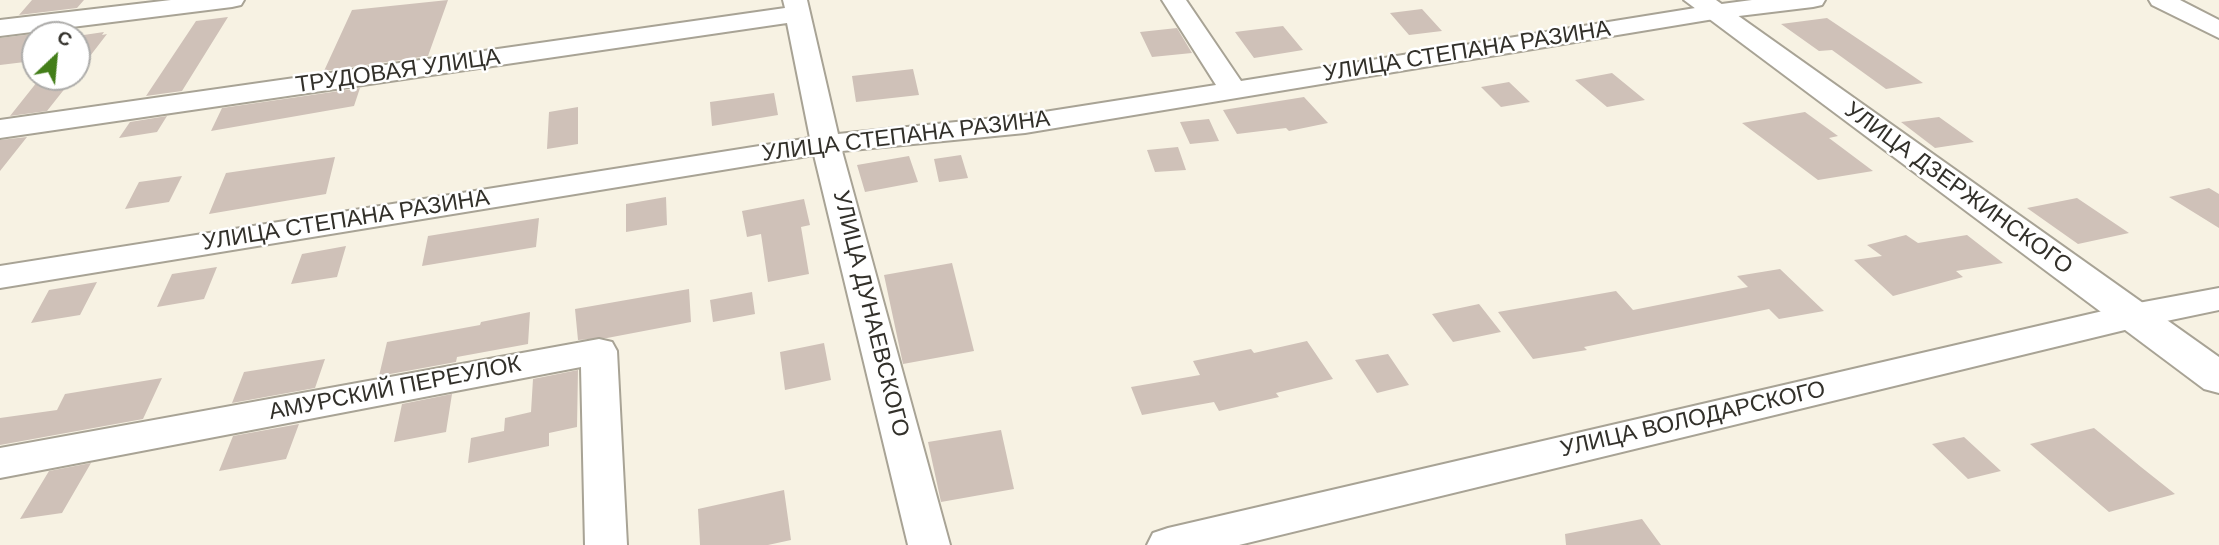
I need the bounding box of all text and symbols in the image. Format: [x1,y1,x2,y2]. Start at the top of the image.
street label: УЛИЦА СТЕПАНА РАЗИНА [1321,16,1613,88]
north arrow [21,21,91,91]
text: С [53,24,76,53]
street label: ТРУДОВАЯ УЛИЦА [294,44,502,100]
street label: УЛИЦА ДЗЕРЖИНСКОГО [1839,97,2077,281]
street label: УЛИЦА СТЕПАНА РАЗИНА [760,106,1052,168]
street label: УЛИЦА СТЕПАНА РАЗИНА [200,185,492,257]
street label: УЛИЦА ДУНАЕВСКОГО [826,188,914,440]
street label: АМУРСКИЙ ПЕРЕУЛОК [267,351,523,427]
street label: УЛИЦА ВОЛОДАРСКОГО [1558,376,1828,464]

